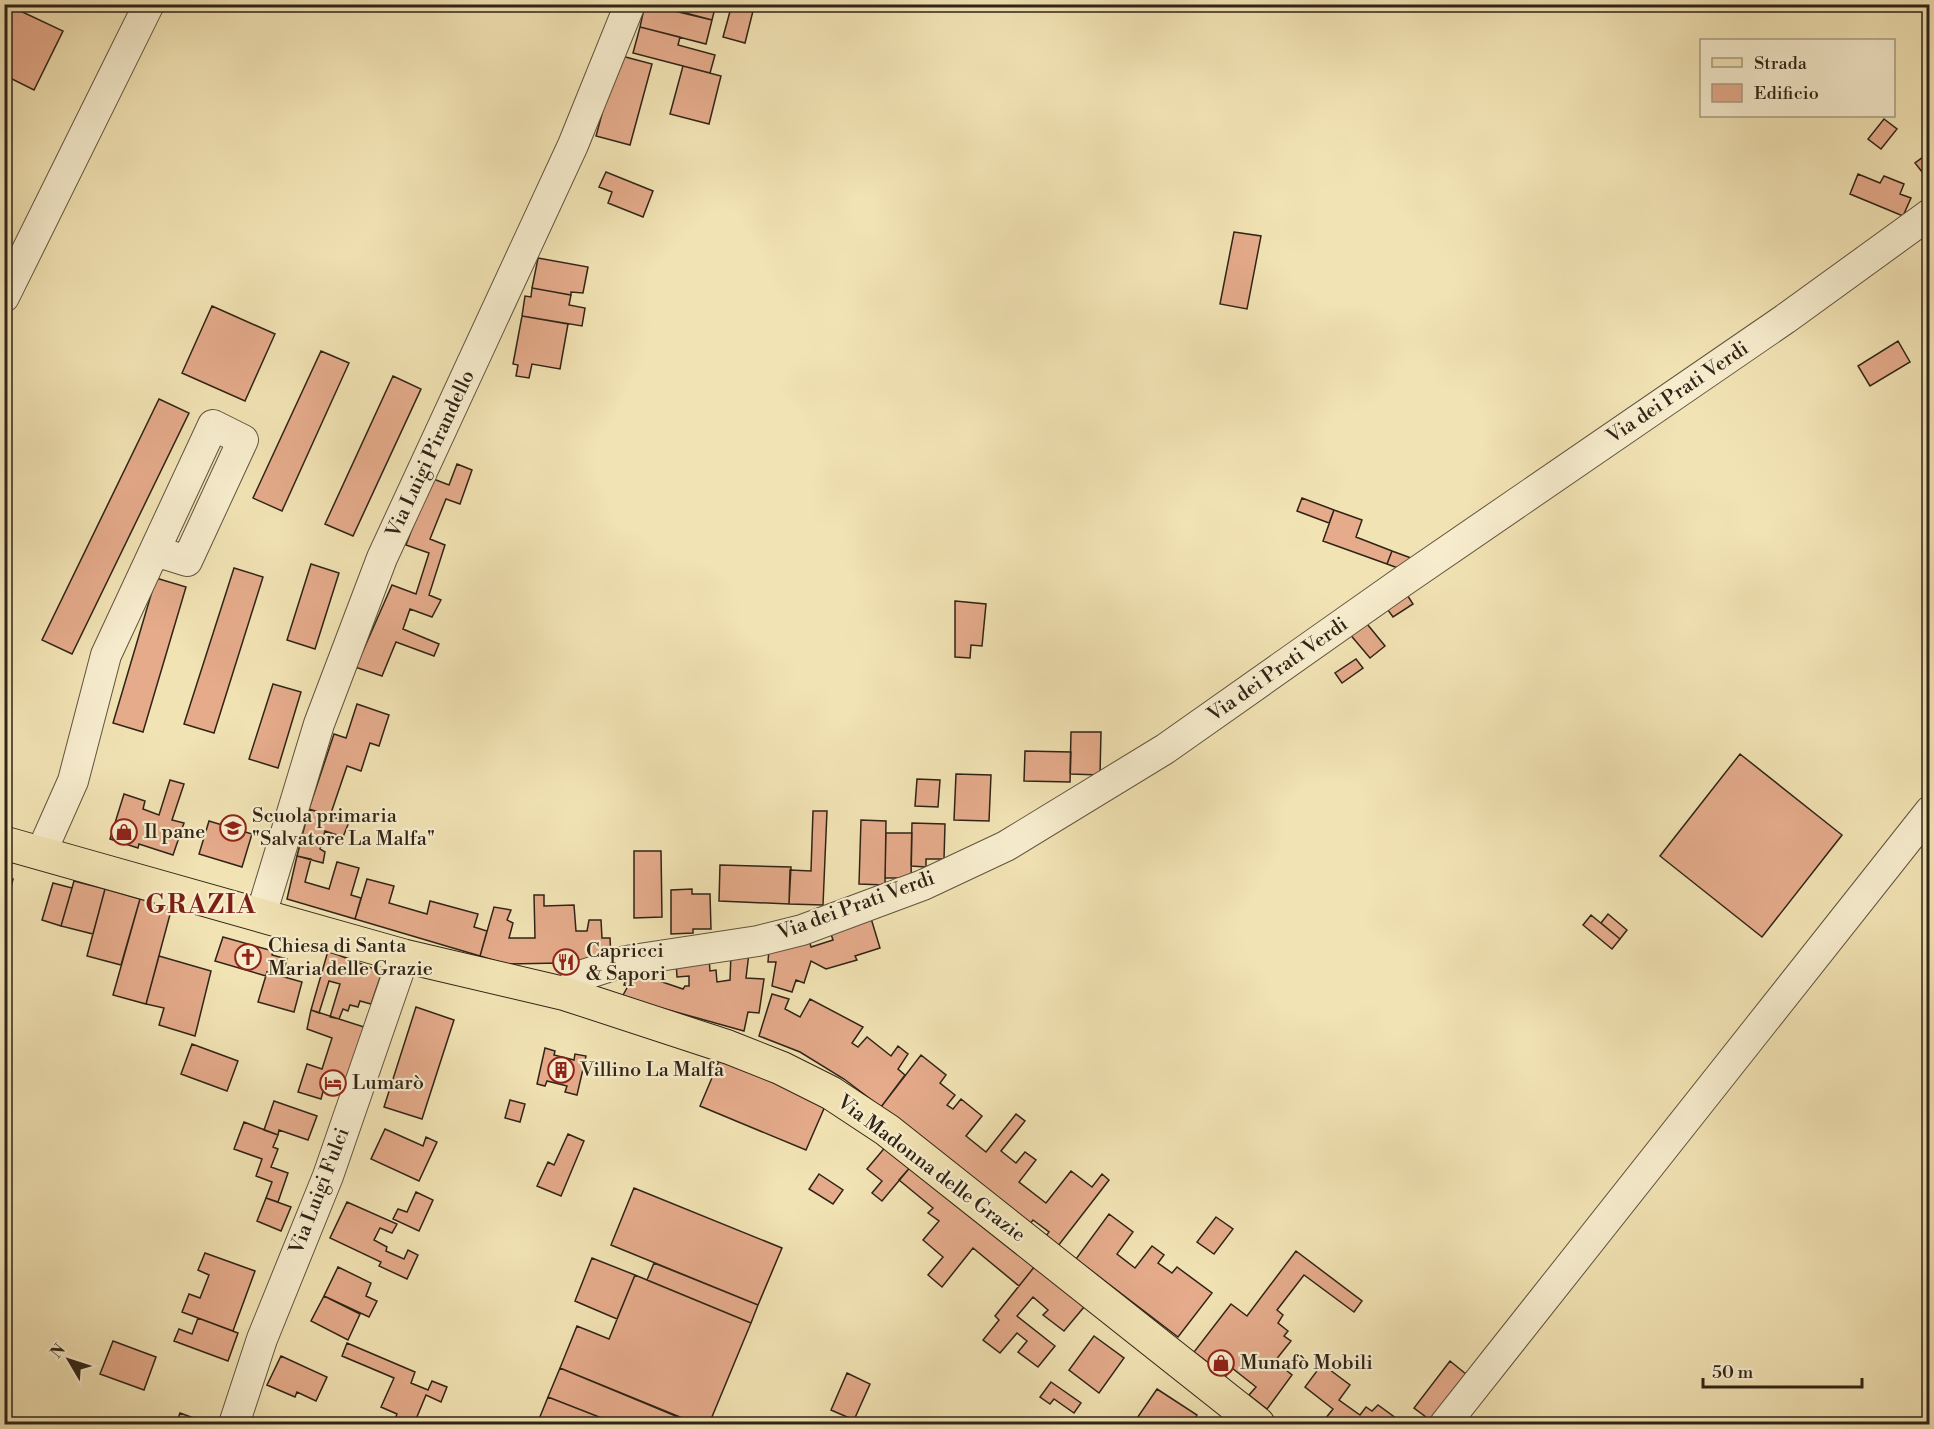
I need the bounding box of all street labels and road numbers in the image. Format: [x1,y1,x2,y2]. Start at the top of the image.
street label: Via dei Prati Verdi [1602,336,1754,450]
street label: Via Luigi Pirandello [381,366,481,543]
street label: Via dei Prati Verdi [1202,612,1353,728]
street label: Via dei Prati Verdi [773,866,938,946]
street label: Via Madonna delle Grazie [831,1089,1030,1248]
street label: Via Luigi Fulci [284,1124,356,1259]

